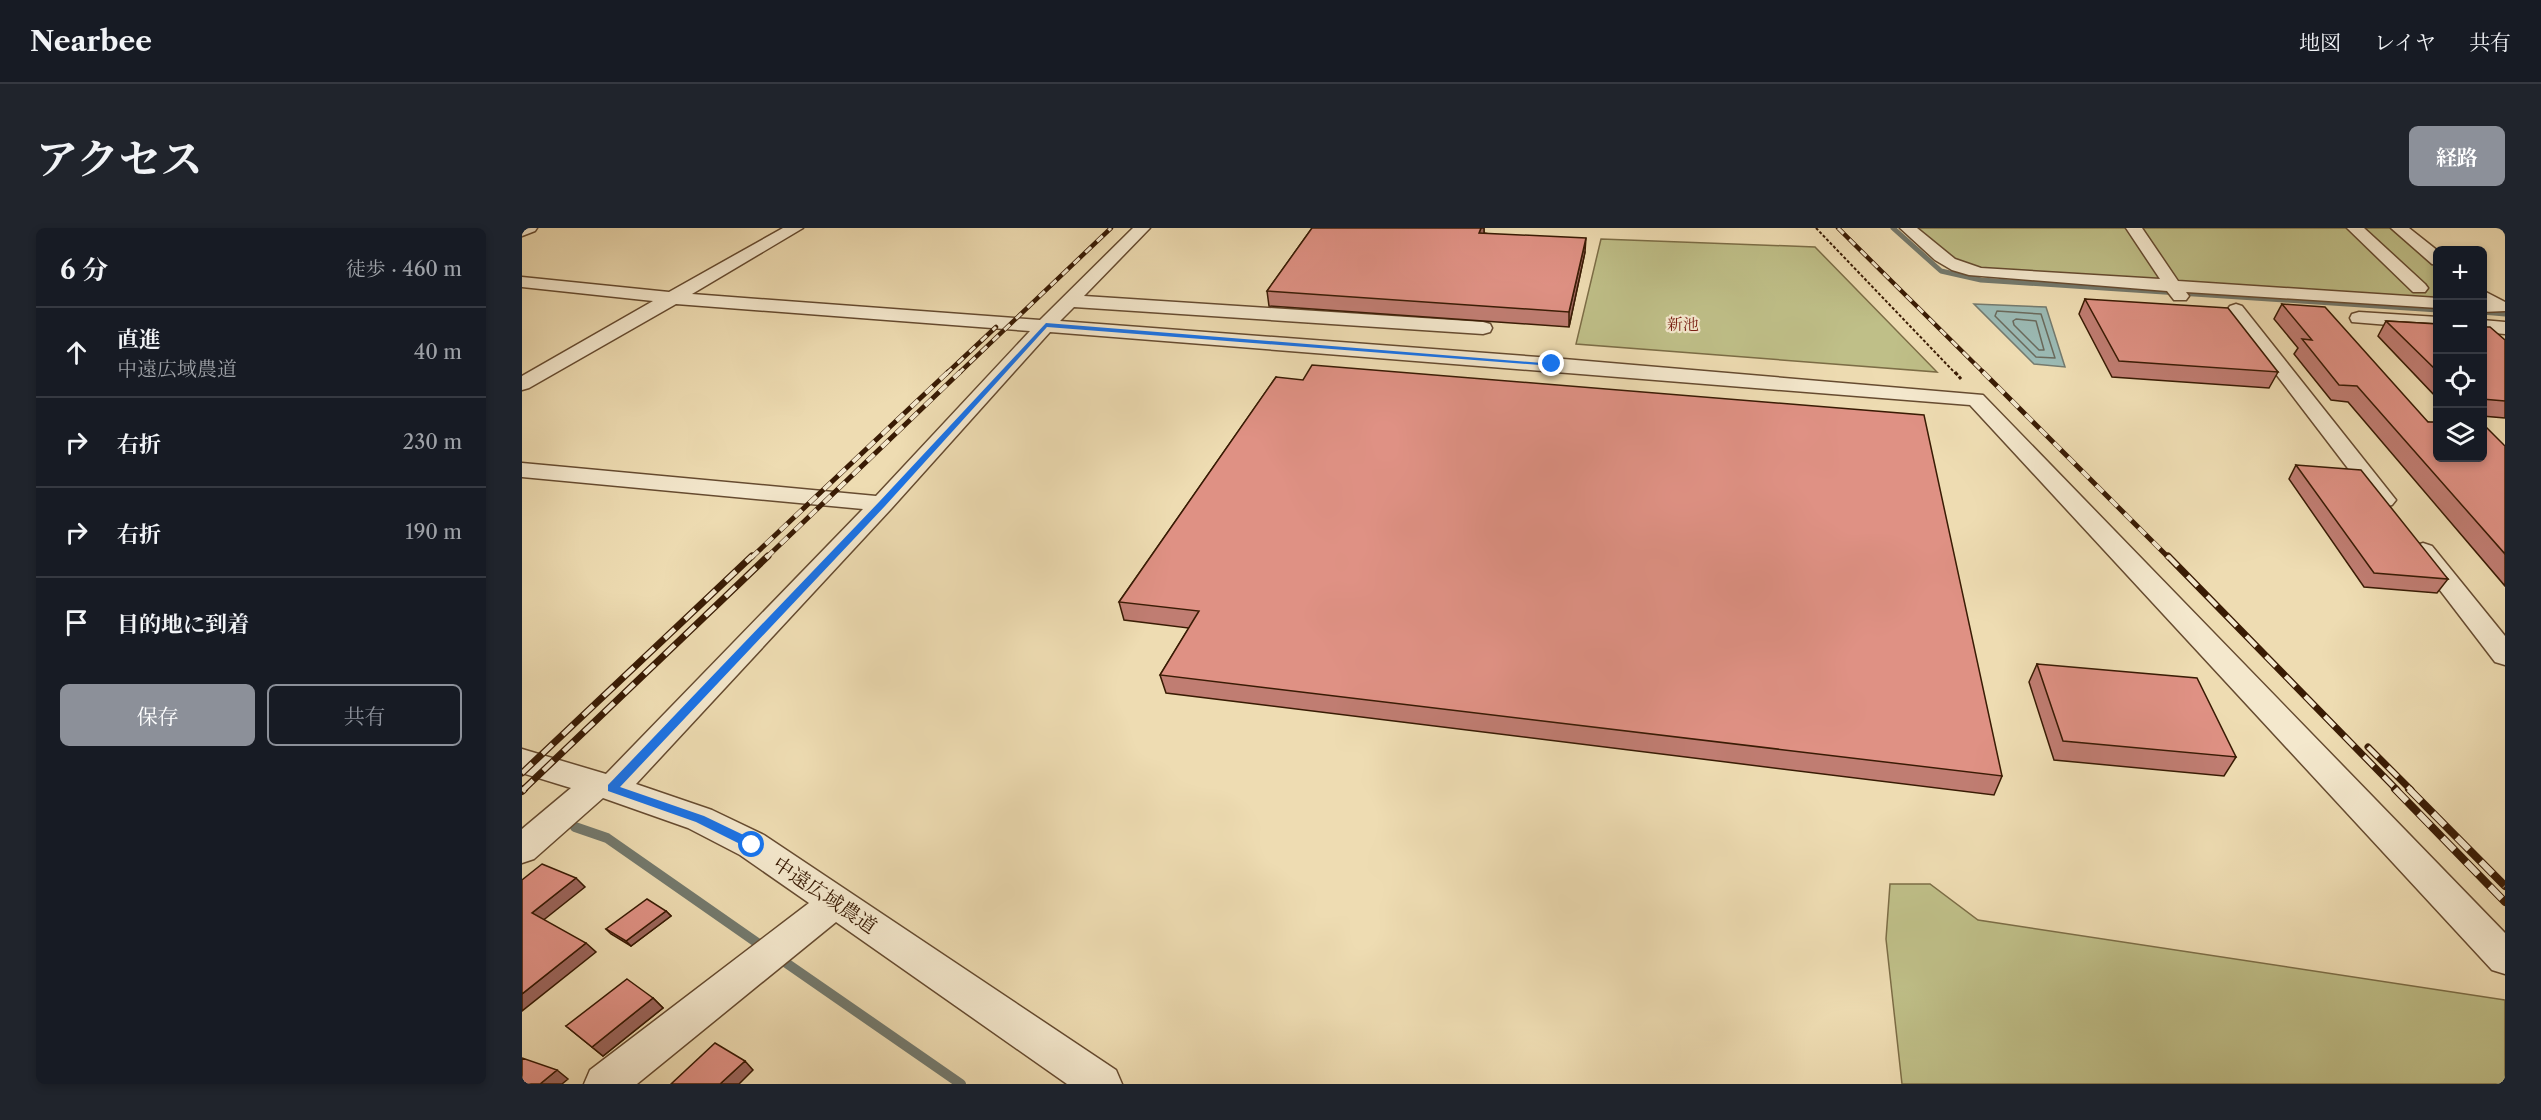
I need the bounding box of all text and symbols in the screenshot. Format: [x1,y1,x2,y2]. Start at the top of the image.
text: Nearbee [30,24,152,58]
text: 地図 [2299,30,2341,55]
text: レイヤ [2374,30,2436,55]
text: 共有 [2469,30,2511,55]
button: 経路 [2409,126,2505,186]
text: アクセス [36,133,203,185]
map controls [2433,246,2487,462]
button: + [2433,246,2487,300]
text: 6 分 [60,254,108,286]
text: 徒歩 · 460 m [346,257,462,281]
button: − [2433,300,2487,354]
district label: 新池 [1667,314,1699,334]
text: 直進 [117,326,161,353]
icon: ahead [60,336,93,369]
text: 40 m [414,340,462,364]
route end [1538,350,1564,376]
button: locate [2433,354,2487,408]
text: 中遠広域農道 [117,357,237,381]
button: layers [2433,408,2487,462]
icon: right [60,426,93,459]
text: 230 m [403,430,462,454]
text: 右折 [117,431,161,458]
icon: right [60,516,93,549]
text: 190 m [405,520,462,544]
text: 右折 [117,521,161,548]
icon: arrive [60,606,93,639]
text: 目的地に到着 [117,611,249,638]
button: 保存 [60,684,255,746]
button: 共有 [267,684,462,746]
route start [738,831,764,857]
street label: 中遠広域農道 [769,851,881,939]

